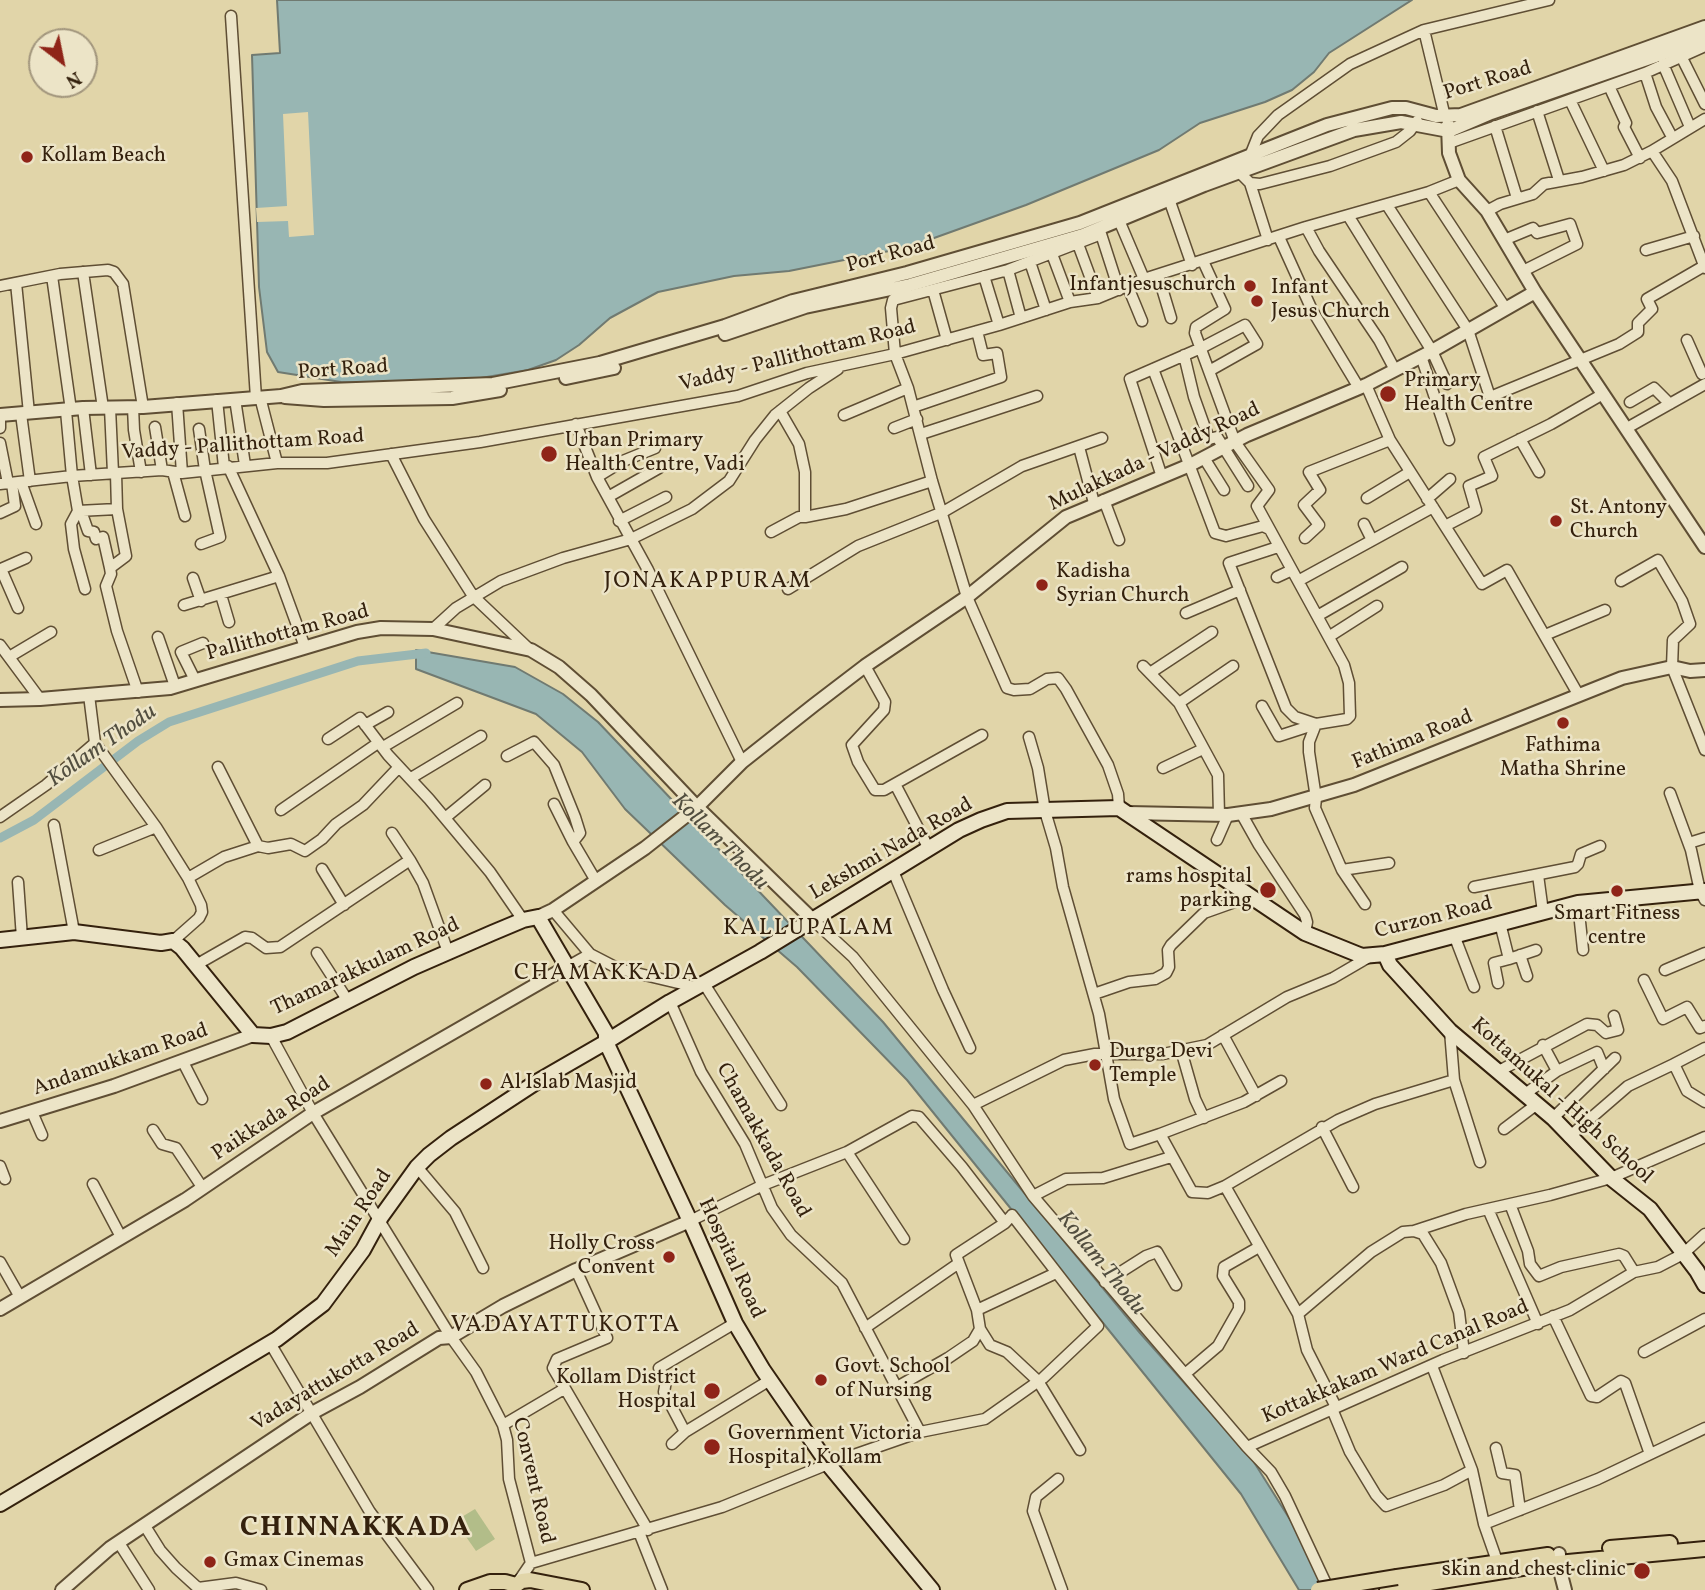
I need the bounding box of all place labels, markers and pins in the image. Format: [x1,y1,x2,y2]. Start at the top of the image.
place label: Kollam Beach [41,144,166,170]
marker: Kollam Beach [19,149,35,165]
place label: Infantjesuschurch [1069,273,1236,299]
place label: Infant Jesus Church [1271,276,1390,326]
marker: Infantjesuschurch [1242,278,1258,294]
marker: Infant Jesus Church [1249,293,1265,309]
place label: Primary Health Centre [1404,369,1533,419]
marker: Primary Health Centre [1378,384,1398,404]
place label: Urban Primary Health Centre, Vadi [565,429,745,479]
marker: Urban Primary Health Centre, Vadi [539,444,559,464]
place label: St. Antony Church [1570,496,1667,546]
marker: St. Antony Church [1548,513,1564,529]
place label: Kadisha Syrian Church [1056,560,1190,610]
marker: Kadisha Syrian Church [1034,577,1050,593]
marker: Fathima Matha Shrine [1555,715,1571,731]
place label: Fathima Matha Shrine [1500,734,1626,784]
place label: rams hospital parking [1126,865,1252,915]
marker: rams hospital parking [1258,880,1278,900]
marker: Smart Fitness centre [1609,883,1625,899]
place label: Smart Fitness centre [1554,902,1680,952]
place label: Durga Devi Temple [1109,1040,1213,1090]
marker: Durga Devi Temple [1087,1057,1103,1073]
place label: Al Islab Masjid [500,1071,637,1097]
marker: Al Islab Masjid [478,1076,494,1092]
place label: Holly Cross Convent [548,1232,655,1282]
marker: Holly Cross Convent [661,1249,677,1265]
place label: Govt. School of Nursing [835,1355,950,1405]
place label: Kollam District Hospital [556,1366,696,1416]
marker: Govt. School of Nursing [813,1372,829,1388]
marker: Kollam District Hospital [702,1381,722,1401]
place label: Government Victoria Hospital, Kollam [728,1422,922,1472]
marker: Government Victoria Hospital, Kollam [702,1437,722,1457]
place label: Gmax Cinemas [224,1549,364,1575]
marker: Gmax Cinemas [202,1554,218,1570]
place label: skin and chest clinic [1442,1558,1626,1584]
marker: skin and chest clinic [1632,1561,1652,1581]

